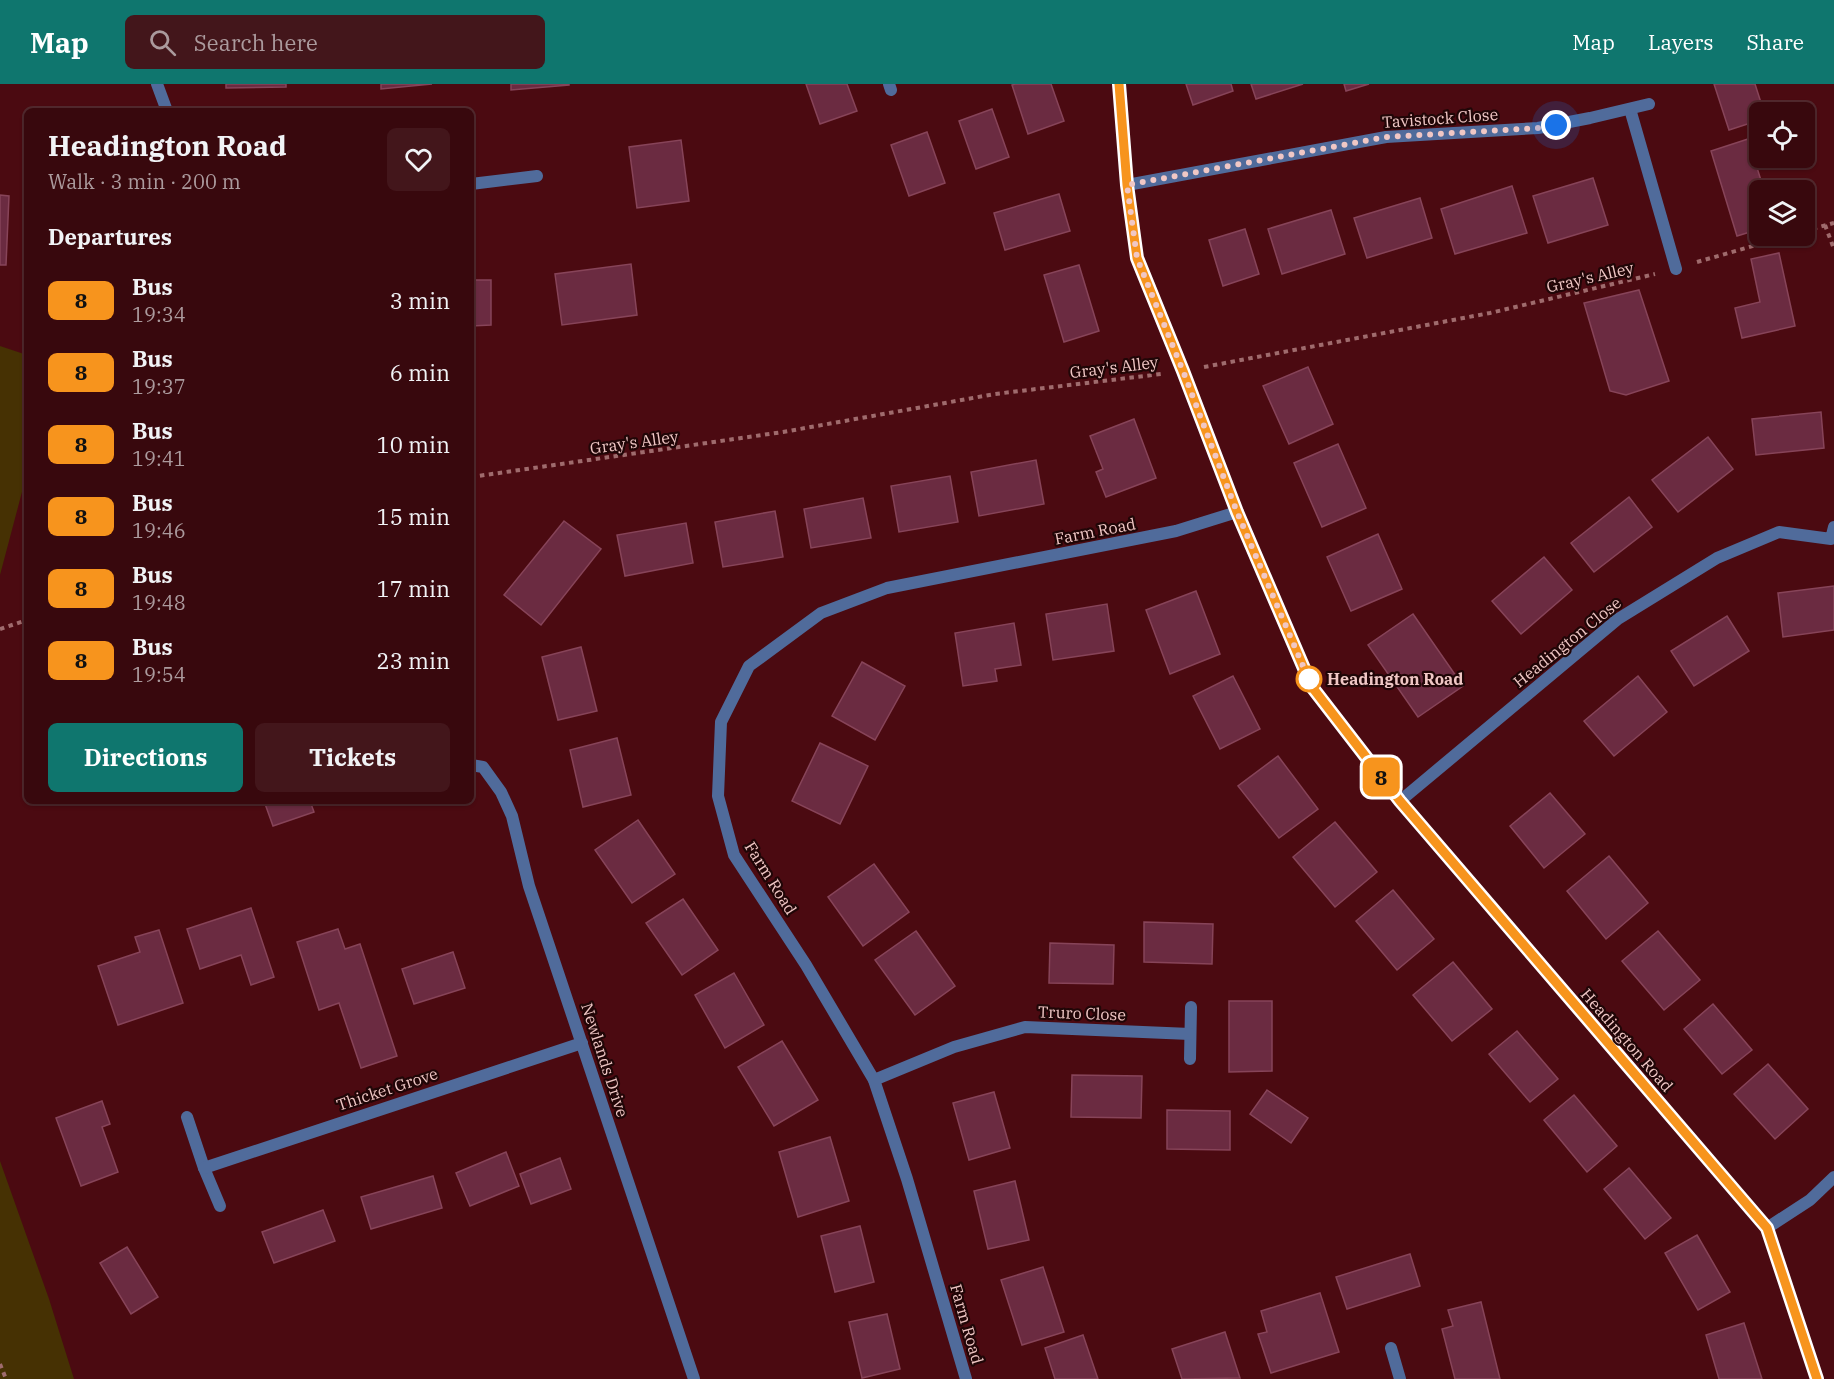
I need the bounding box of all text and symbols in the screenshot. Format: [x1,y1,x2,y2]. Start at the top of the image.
search box [125,15,545,69]
text: Map [30,24,89,61]
icon: search [146,26,179,59]
text: Search here [194,28,318,57]
text: Map [1572,28,1615,56]
text: Layers [1648,28,1714,56]
text: Share [1747,28,1804,56]
map controls [1749,102,1815,246]
button: locate [1749,102,1815,168]
street label: Tavistock Close [1381,104,1499,132]
your location [1541,110,1571,140]
text: Headington Road [48,127,287,164]
button: heart [387,128,450,191]
text: Walk · 3 min · 200 m [48,168,241,195]
button: layers [1749,180,1815,246]
text: Departures [48,222,172,251]
street label: Gray's Alley [1544,257,1636,297]
text: Bus [132,272,173,301]
text: 8 [75,286,87,314]
text: 3 min [390,286,450,315]
text: 19:34 [132,301,186,328]
text: Bus [132,344,173,373]
street label: Gray's Alley [1069,352,1160,382]
text: 8 [75,358,87,386]
text: 6 min [390,358,450,387]
text: 19:37 [132,373,186,400]
text: Bus [132,416,173,445]
street label: Gray's Alley [589,426,680,458]
text: 8 [75,430,87,458]
text: 10 min [377,430,450,459]
text: 19:41 [132,445,186,472]
text: Bus [132,488,173,517]
text: 8 [75,502,87,530]
text: 15 min [377,502,450,531]
street label: Farm Road [1053,513,1138,549]
text: 19:46 [132,517,186,544]
text: Bus [132,560,173,589]
text: 8 [75,574,87,602]
text: 17 min [377,574,450,603]
text: 19:48 [132,589,186,616]
street label: Headington Close [1509,592,1625,692]
text: Bus [132,632,173,661]
text: 8 [75,646,87,674]
text: 23 min [377,646,450,675]
text: 19:54 [132,661,186,688]
marker: Headington Road [1296,666,1322,692]
place label: Headington Road [1327,669,1463,689]
button: Directions [48,723,243,792]
button: Tickets [255,723,450,792]
line badge: 8 [1362,758,1400,796]
text: 8 [1375,763,1387,791]
street label: Farm Road [741,838,801,918]
street label: Headington Road [1577,984,1678,1096]
street label: Newlands Drive [577,1000,633,1120]
street label: Truro Close [1038,1001,1126,1025]
street label: Thicket Grove [334,1063,440,1115]
street label: Farm Road [946,1282,988,1367]

